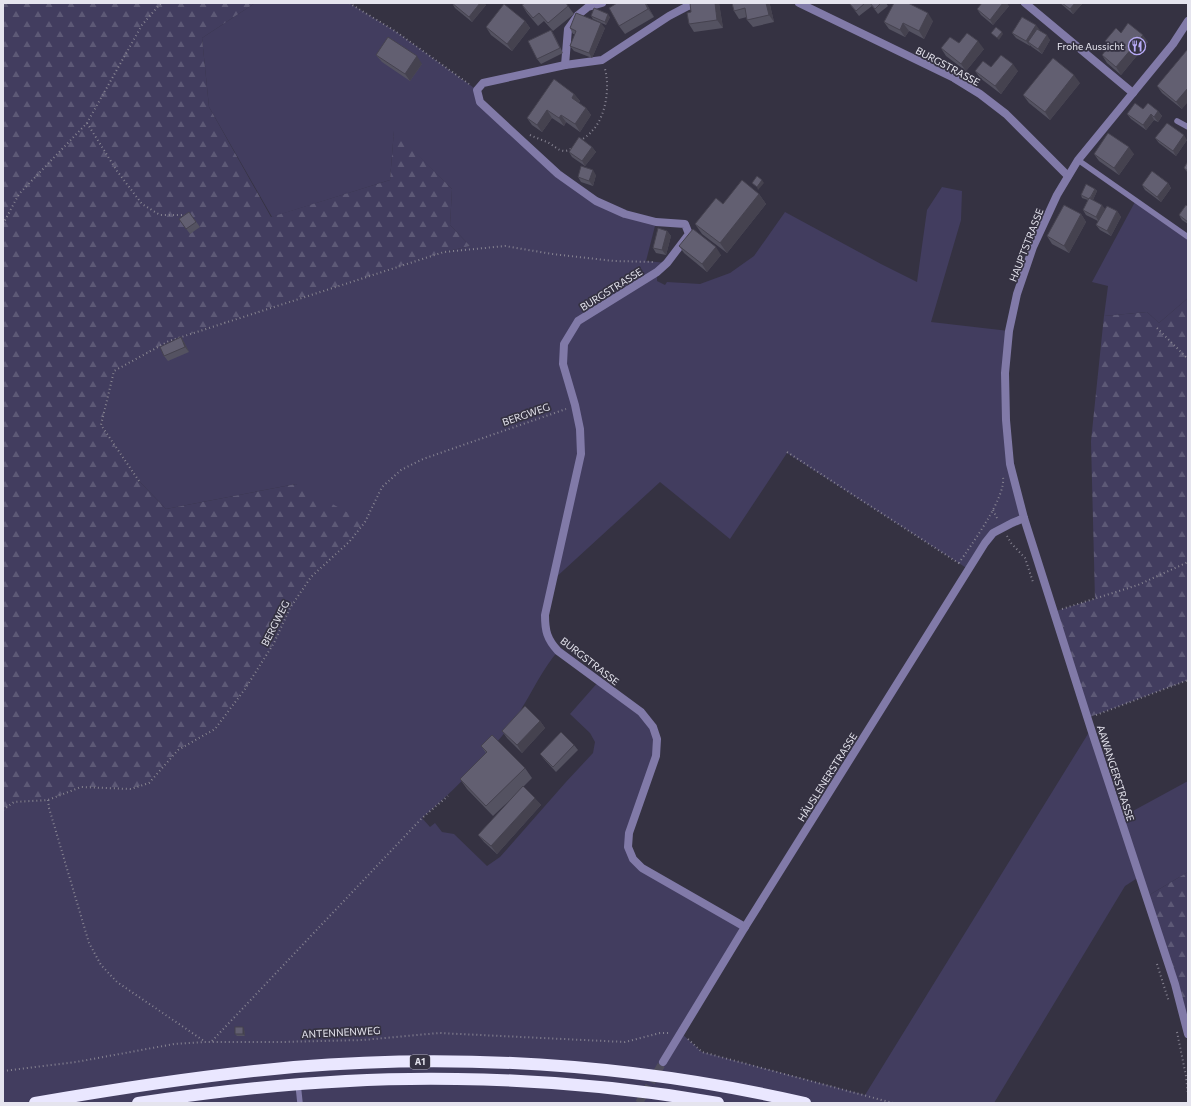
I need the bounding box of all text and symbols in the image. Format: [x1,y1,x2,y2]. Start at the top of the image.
restaurant icon: Frohe Aussicht [1127,36,1147,56]
place label: Frohe Aussicht [1057,40,1124,52]
street label: BURGSTRASSE [914,44,982,88]
street label: HAUPTSTRASSE [1007,207,1046,283]
street label: BURGSTRASSE [578,265,644,313]
street label: BERGWEG [501,400,551,428]
street label: BERGWEG [258,598,292,648]
street label: BURGSTRASSE [558,634,622,688]
street label: AAWANGERSTRASSE [1095,723,1137,823]
street label: HÄUSLENERSTRASSE [795,730,859,824]
street label: ANTENNENWEG [301,1024,381,1040]
road number: A1 [410,1055,430,1069]

